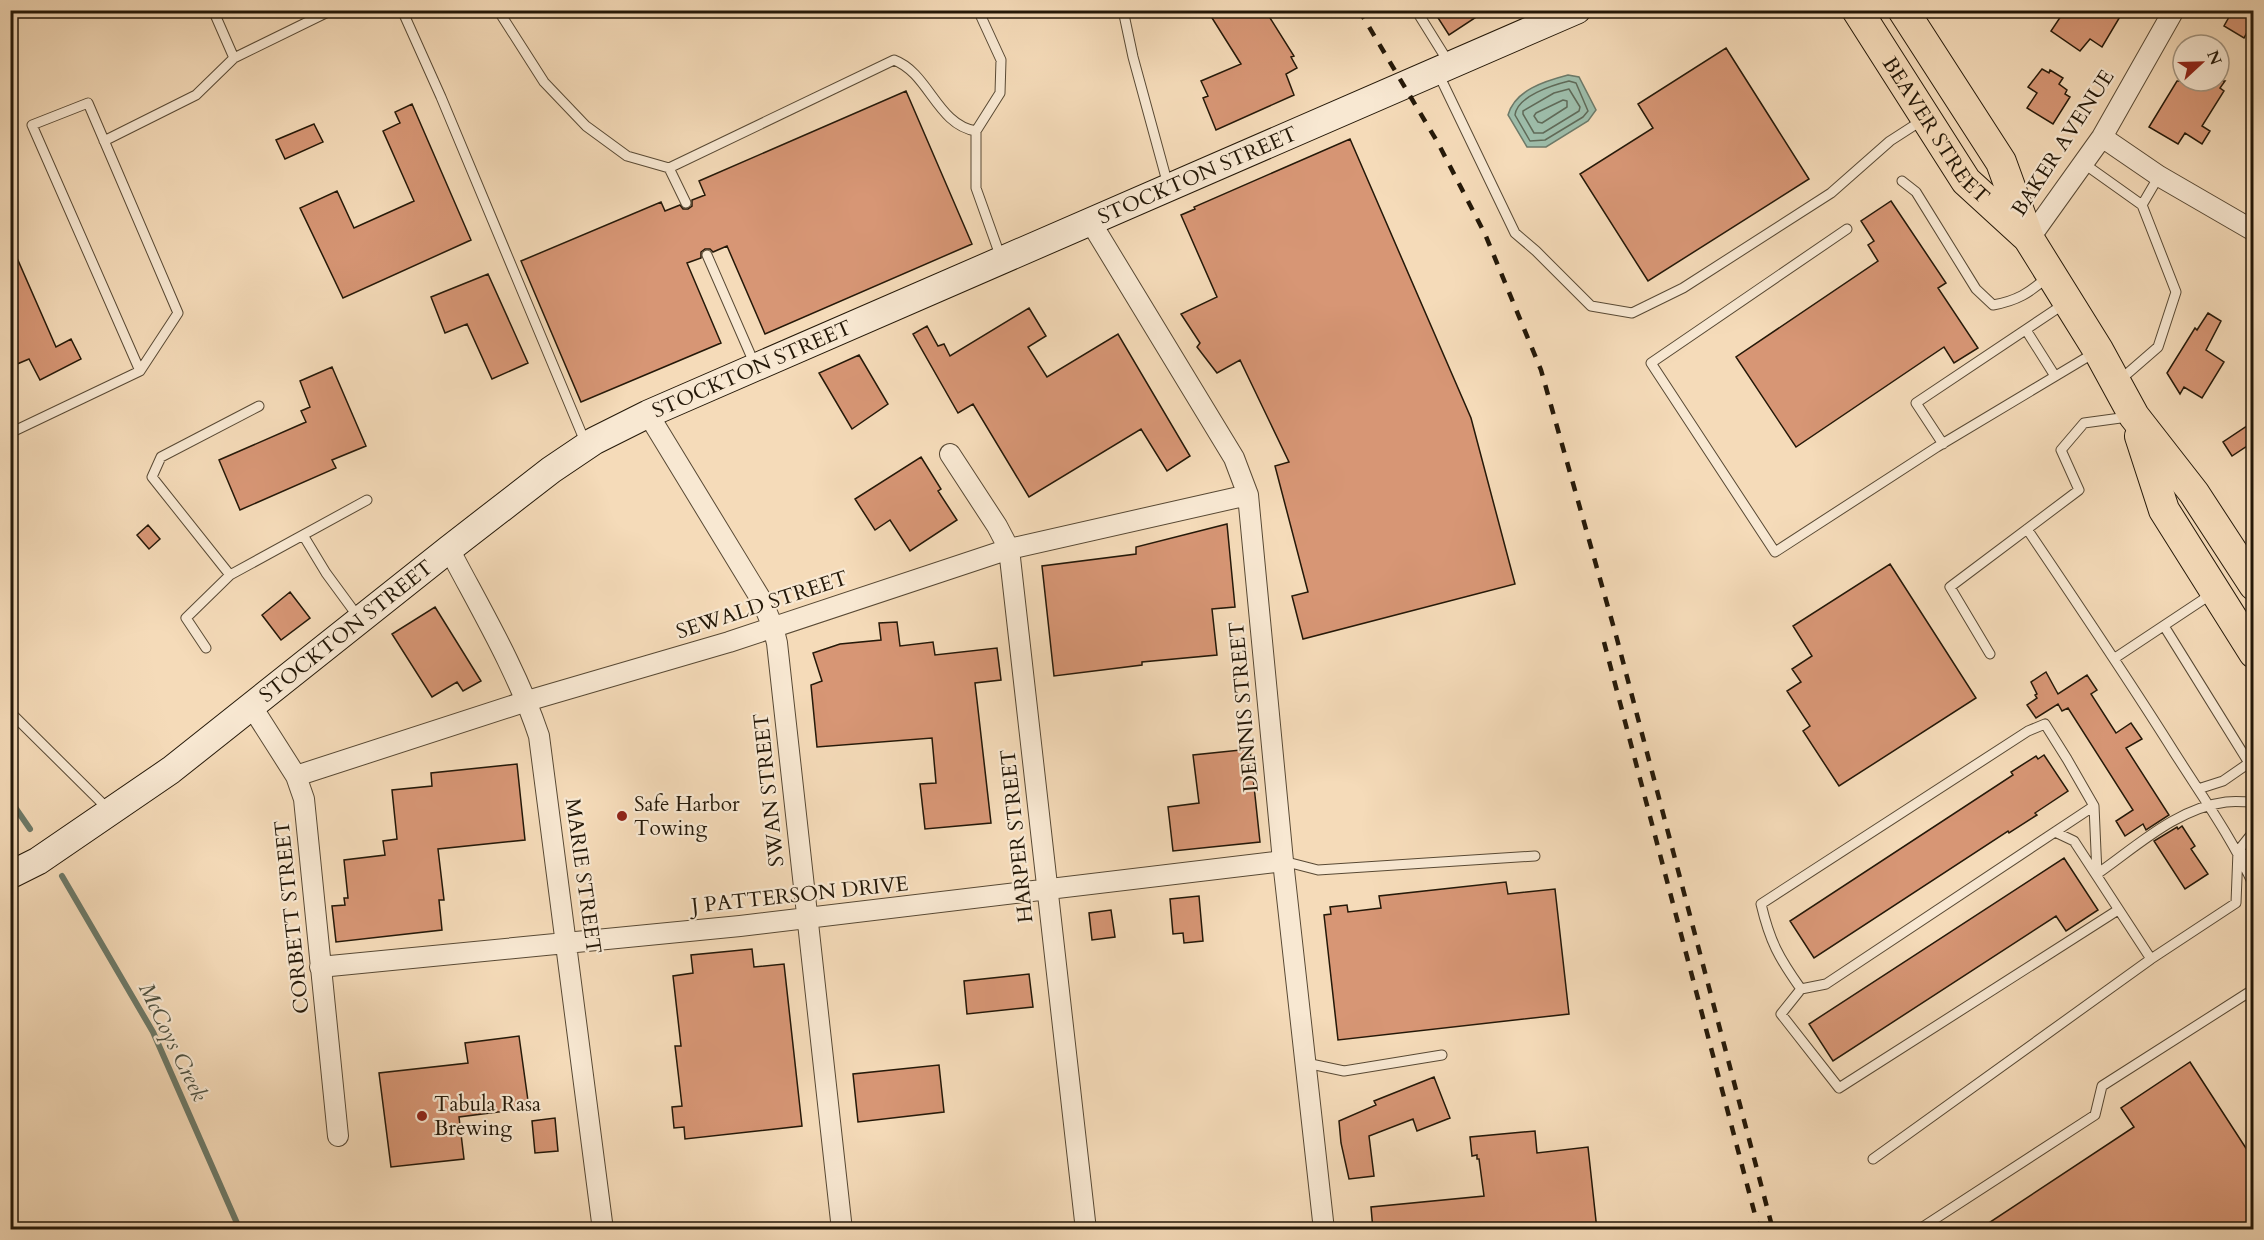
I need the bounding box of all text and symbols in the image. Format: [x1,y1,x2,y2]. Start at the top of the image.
north arrow [2171,33,2231,93]
text: N [2201,47,2227,68]
street label: BEAVER STREET [1876,51,1996,210]
street label: BAKER AVENUE [2005,64,2121,222]
street label: STOCKTON STREET [1093,119,1302,231]
street label: STOCKTON STREET [648,313,856,425]
street label: STOCKTON STREET [253,553,439,709]
street label: SEWALD STREET [672,564,852,646]
street label: DENNIS STREET [1222,621,1266,793]
street label: SWAN STREET [747,712,791,868]
street label: HARPER STREET [993,748,1041,924]
place label: Safe Harbor Towing [634,790,740,843]
street label: MARIE STREET [558,796,608,956]
marker: Safe Harbor Towing [615,809,629,823]
street label: CORBETT STREET [267,819,317,1015]
street label: J PATTERSON DRIVE [687,869,910,921]
water label: McCoys Creek [131,978,215,1106]
place label: Tabula Rasa Brewing [434,1090,541,1143]
marker: Tabula Rasa Brewing [415,1109,429,1123]

